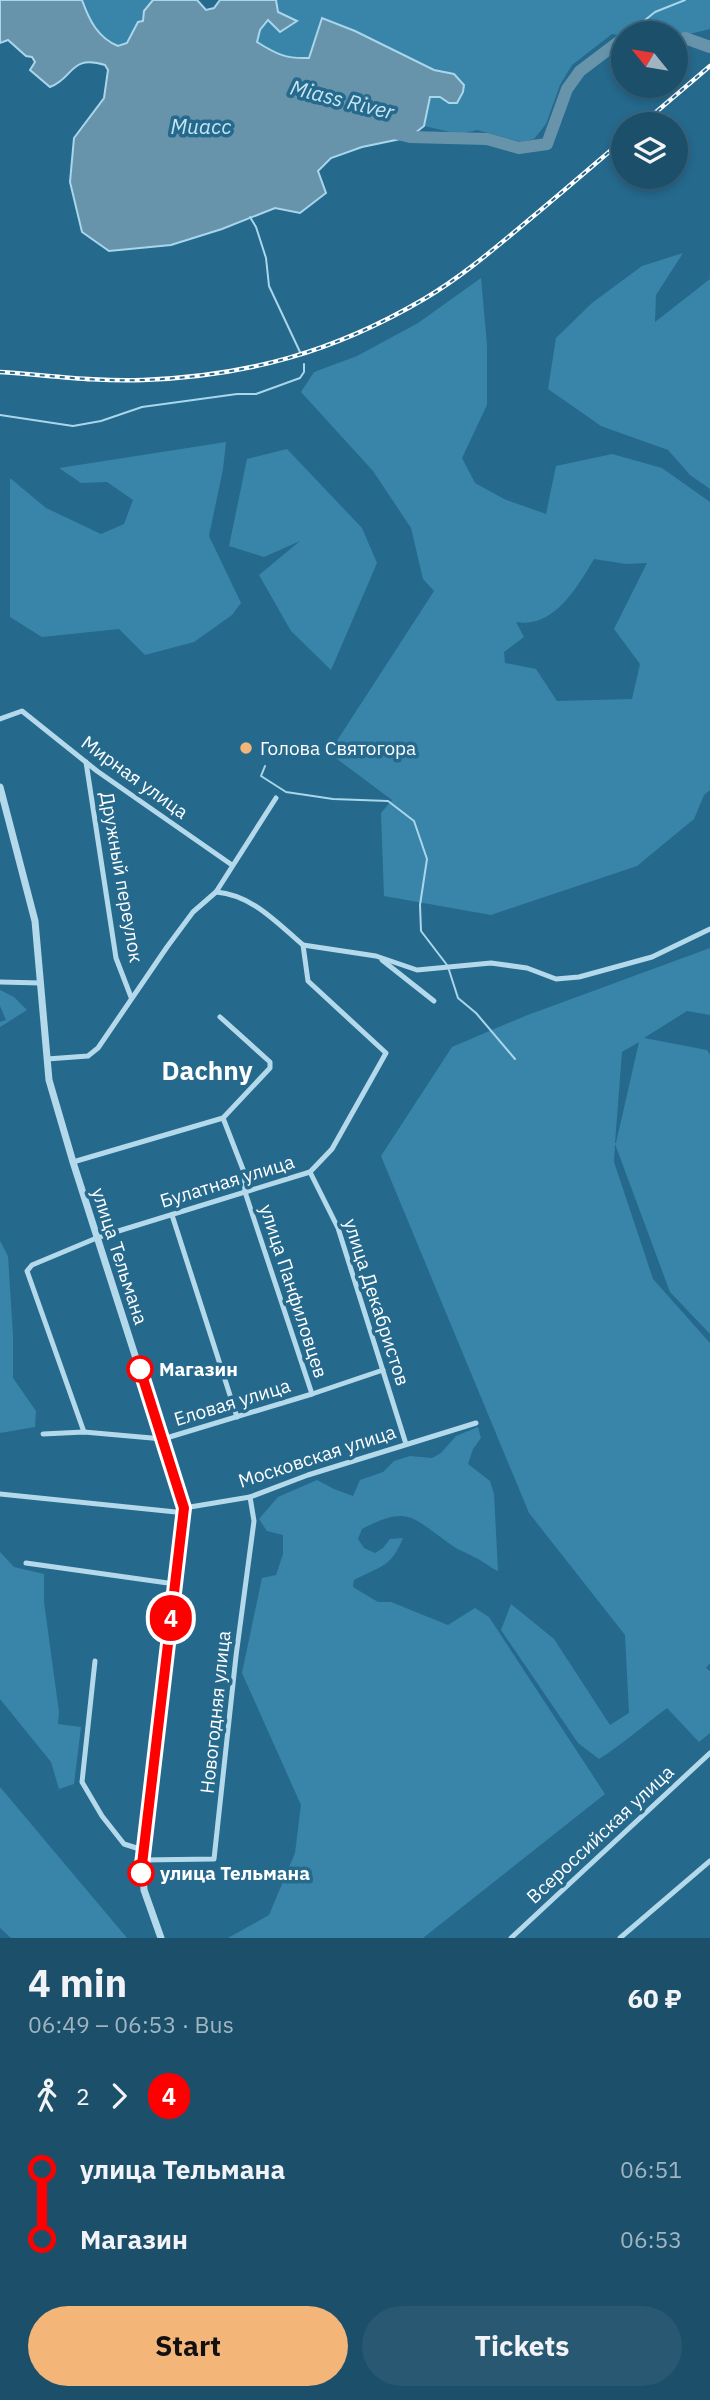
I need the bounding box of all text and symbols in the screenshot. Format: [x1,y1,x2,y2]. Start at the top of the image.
north arrow [611,21,688,98]
map controls [611,21,688,189]
water label: Miass River [287,73,398,126]
water label: Миасс [171,112,231,140]
button: layers [611,112,688,189]
street label: Мирная улица [77,730,193,824]
place label: Голова Святогора [260,736,416,760]
marker: Голова Святогора [238,740,254,756]
street label: Дружный переулок [95,790,149,964]
district label: Dachny [161,1053,253,1087]
street label: Булатная улица [157,1149,297,1213]
street label: улица Тельмана [87,1185,153,1327]
street label: улица Панфиловцев [255,1201,333,1381]
street label: улица Декабристов [339,1215,415,1389]
marker: Магазин [127,1356,153,1382]
place label: Магазин [159,1357,238,1381]
street label: Еловая улица [171,1373,293,1431]
street label: Московская улица [235,1419,399,1493]
line badge: 4 [148,1595,194,1641]
text: 4 [164,1602,178,1634]
street label: Новогодняя улица [195,1629,235,1795]
street label: Всероссийская улица [521,1760,679,1908]
marker: улица Тельмана [128,1860,154,1886]
place label: улица Тельмана [160,1861,310,1885]
text: 4 min [28,1958,127,2007]
text: 60 ₽ [627,1981,682,2015]
text: 06:49 – 06:53 · Bus [28,2009,234,2039]
icon: walk [28,2077,66,2115]
icon: forward [100,2077,138,2115]
text: 4 [162,2080,176,2112]
text: 2 [76,2081,90,2111]
text: улица Тельмана [80,2152,285,2186]
text: 06:51 [620,2154,682,2184]
text: Магазин [80,2222,188,2256]
text: 06:53 [620,2224,682,2254]
button: Start [28,2306,348,2386]
button: Tickets [362,2306,682,2386]

